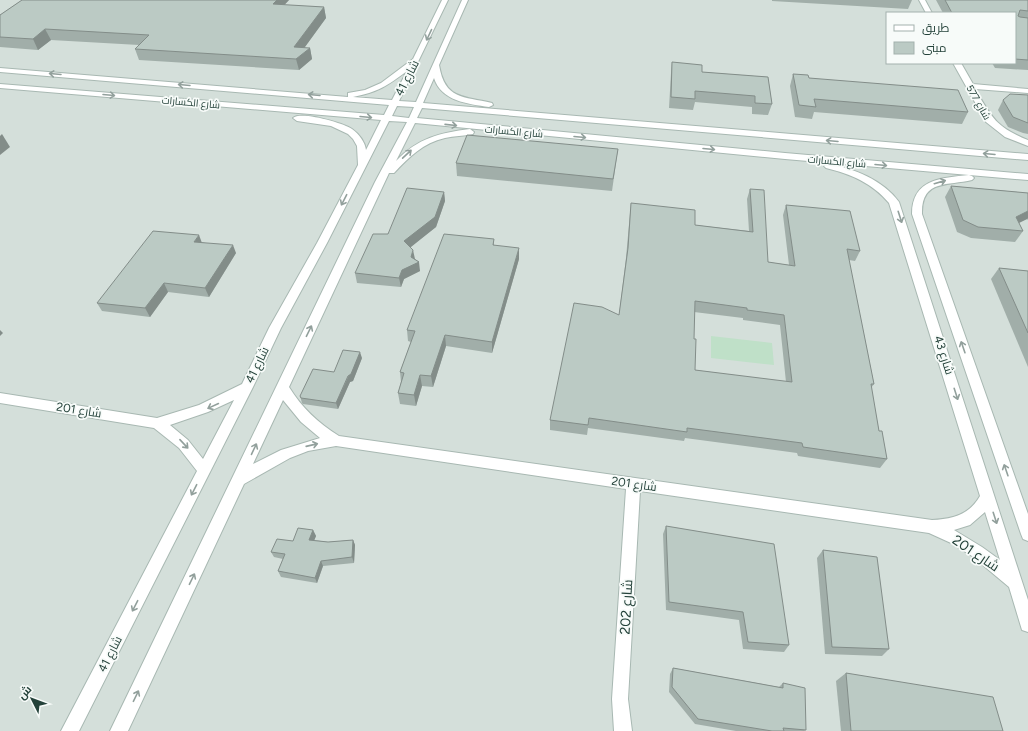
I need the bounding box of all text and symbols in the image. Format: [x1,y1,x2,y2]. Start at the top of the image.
legend [886,12,1016,64]
text: طريق [922,21,950,35]
one-way arrow [425,29,432,41]
text: مبنى [922,41,947,55]
street label: شارع 41 [392,58,423,99]
one-way arrow [49,71,62,78]
one-way arrow [178,81,191,88]
street label: شارع 577 [963,82,994,122]
one-way arrow [102,91,115,99]
one-way arrow [308,92,321,99]
street label: شارع الكسارات [161,93,221,112]
one-way arrow [359,113,372,120]
one-way arrow [444,121,457,129]
street label: شارع الكسارات [484,122,544,141]
one-way arrow [573,134,586,141]
one-way arrow [826,137,839,144]
one-way arrow [702,146,715,153]
one-way arrow [402,149,412,159]
one-way arrow [983,150,996,157]
street label: شارع الكسارات [807,152,867,171]
one-way arrow [874,161,887,168]
one-way arrow [933,178,946,185]
one-way arrow [339,194,347,206]
one-way arrow [897,210,904,223]
one-way arrow [306,325,313,337]
street label: شارع 43 [930,334,957,377]
one-way arrow [959,342,967,354]
street label: شارع 41 [242,345,273,386]
one-way arrow [953,388,960,401]
street label: شارع 201 [55,400,103,421]
one-way arrow [207,403,219,410]
one-way arrow [179,438,188,449]
one-way arrow [305,440,318,448]
one-way arrow [251,443,258,455]
one-way arrow [1002,464,1009,477]
street label: شارع 201 [610,474,658,495]
one-way arrow [190,484,197,496]
one-way arrow [992,511,999,524]
street label: شارع 201 [949,532,1003,575]
one-way arrow [189,573,196,585]
street label: شارع 202 [617,579,636,635]
one-way arrow [131,600,138,612]
street label: شارع 41 [95,634,126,675]
north arrow [12,679,52,719]
text: ش [15,683,34,702]
one-way arrow [133,690,140,702]

